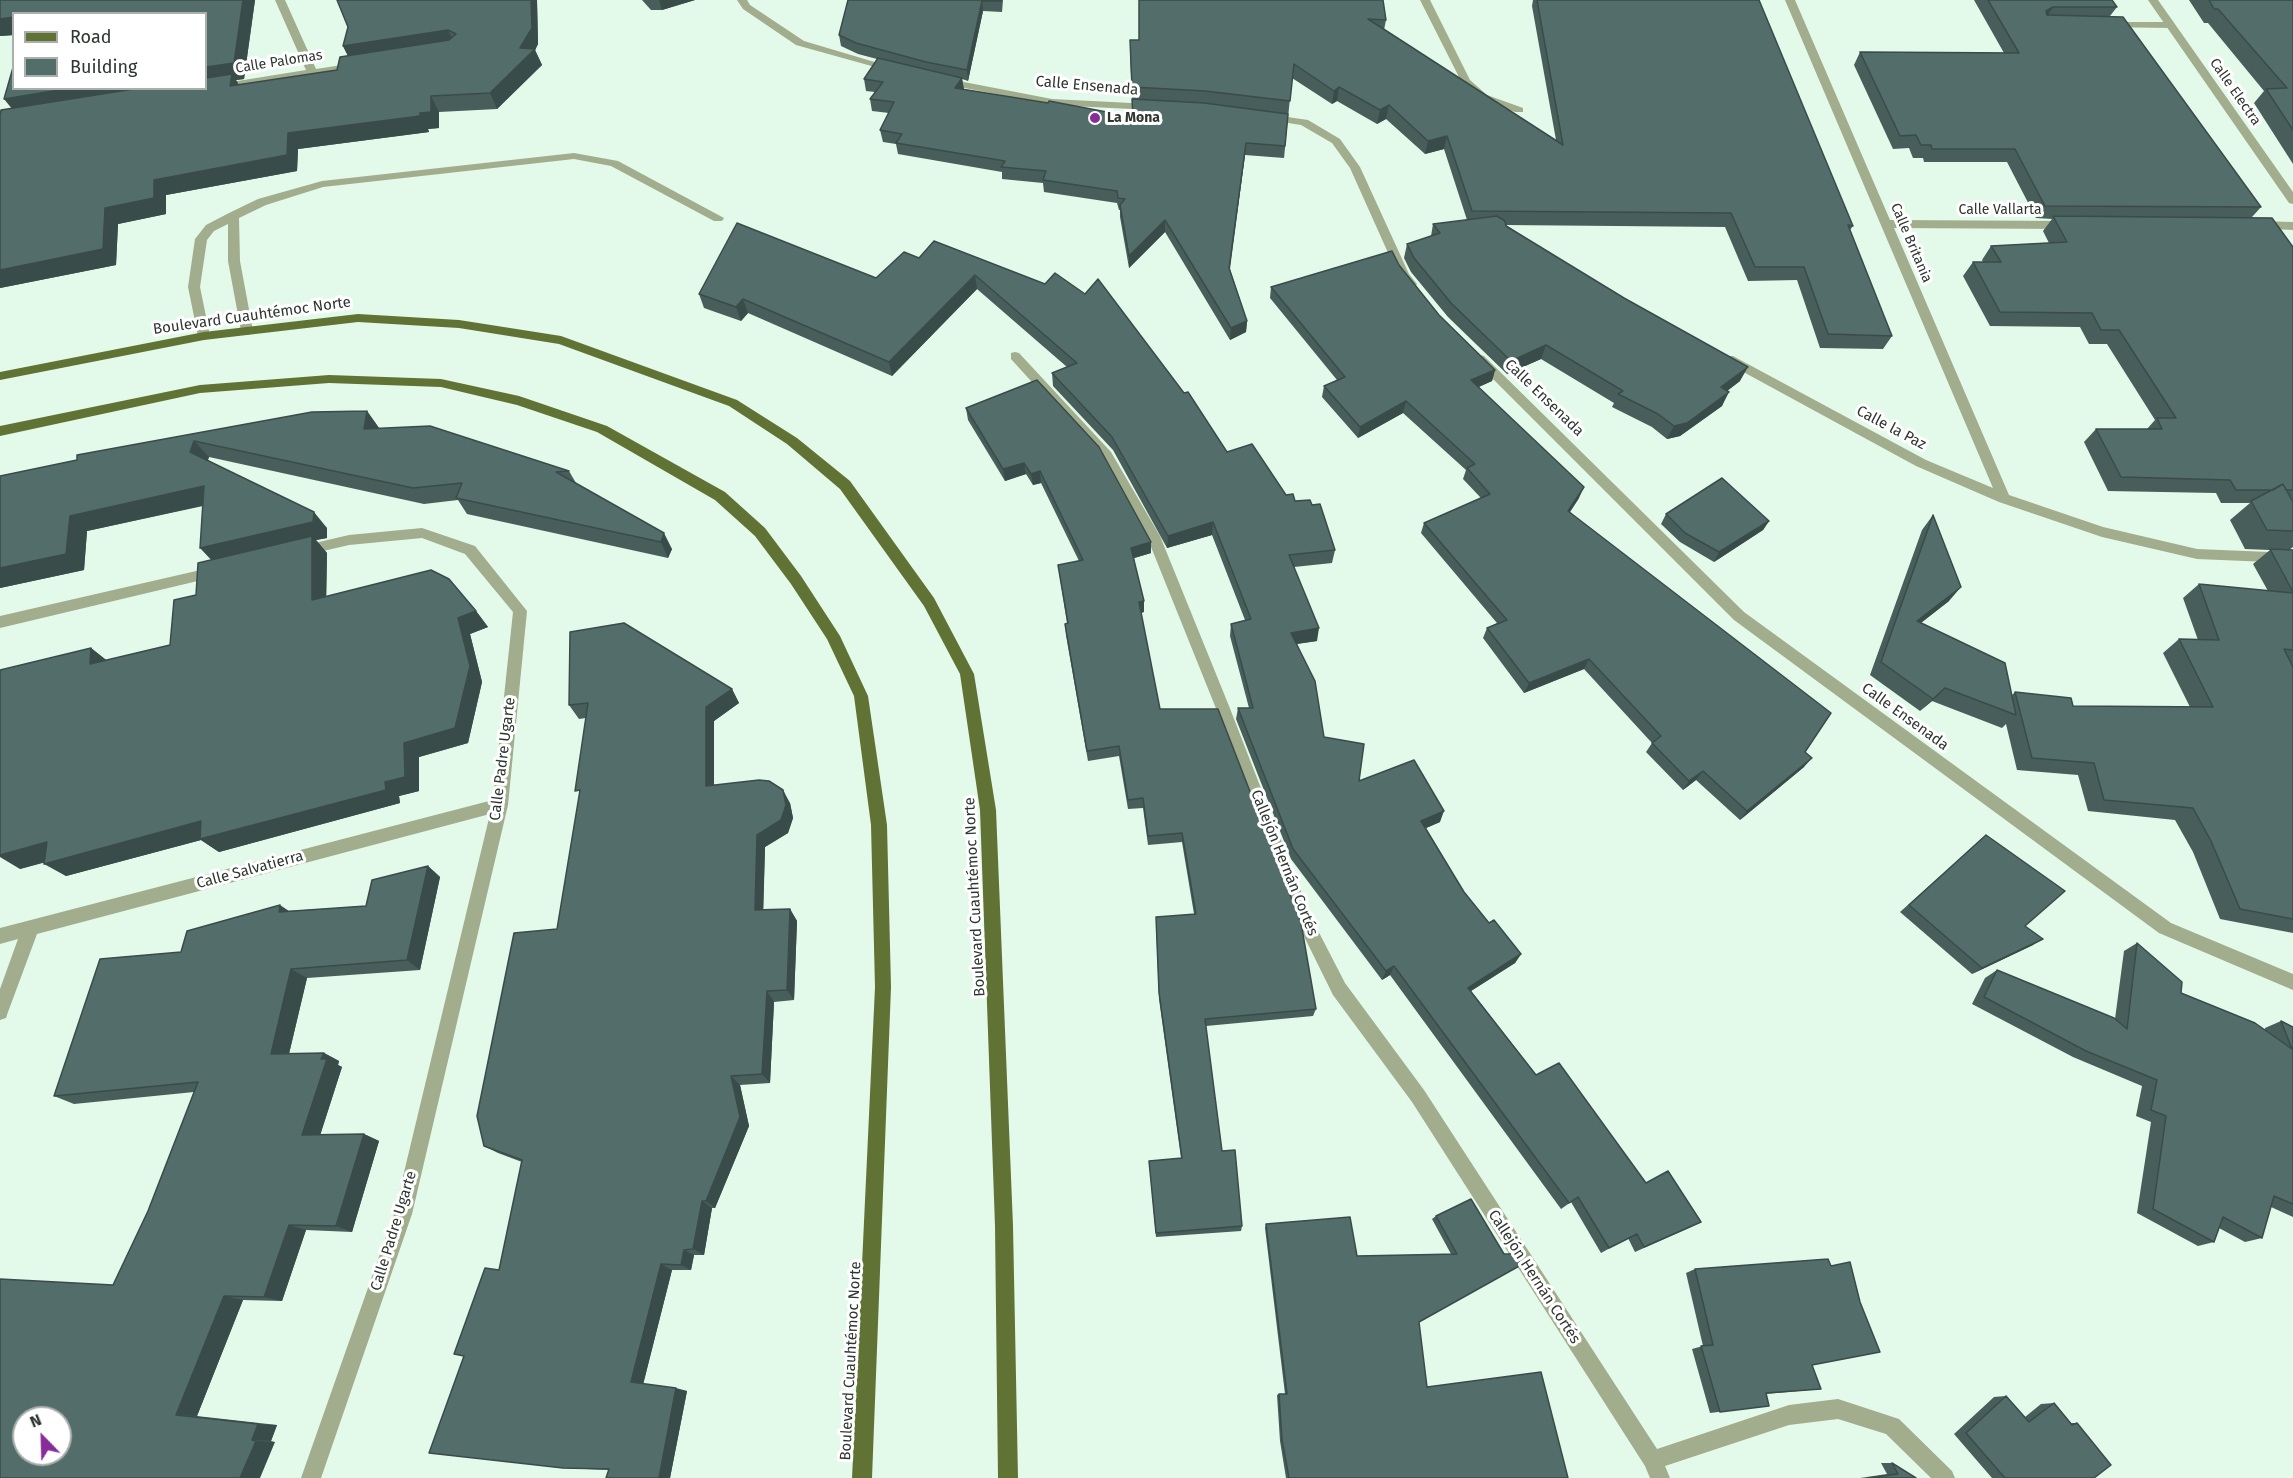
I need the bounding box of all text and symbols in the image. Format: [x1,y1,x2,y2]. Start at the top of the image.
legend [12,12,207,90]
text: Road [70,26,112,48]
street label: Calle Palomas [234,47,324,77]
street label: Calle Electra [2206,55,2264,129]
text: Building [70,56,137,78]
street label: Calle Ensenada [1035,73,1139,99]
place label: La Mona [1107,110,1160,126]
marker: La Mona [1088,111,1102,125]
street label: Calle Britania [1887,201,1935,285]
street label: Calle Vallarta [1958,202,2042,218]
street label: Boulevard Cuauhtémoc Norte [152,293,352,339]
street label: Calle Ensenada [1501,356,1587,440]
street label: Calle la Paz [1853,402,1929,454]
street label: Calle Ensenada [1858,679,1952,755]
street label: Calle Padre Ugarte [486,696,520,822]
street label: Callejón Hernán Cortés [1246,787,1322,939]
street label: Boulevard Cuauhtémoc Norte [961,797,989,997]
street label: Calle Salvatierra [195,847,305,893]
street label: Calle Padre Ugarte [367,1169,421,1293]
street label: Callejón Hernán Cortés [1484,1207,1584,1347]
street label: Boulevard Cuauhtémoc Norte [837,1261,865,1461]
north arrow [12,1406,72,1466]
text: N [27,1410,44,1432]

